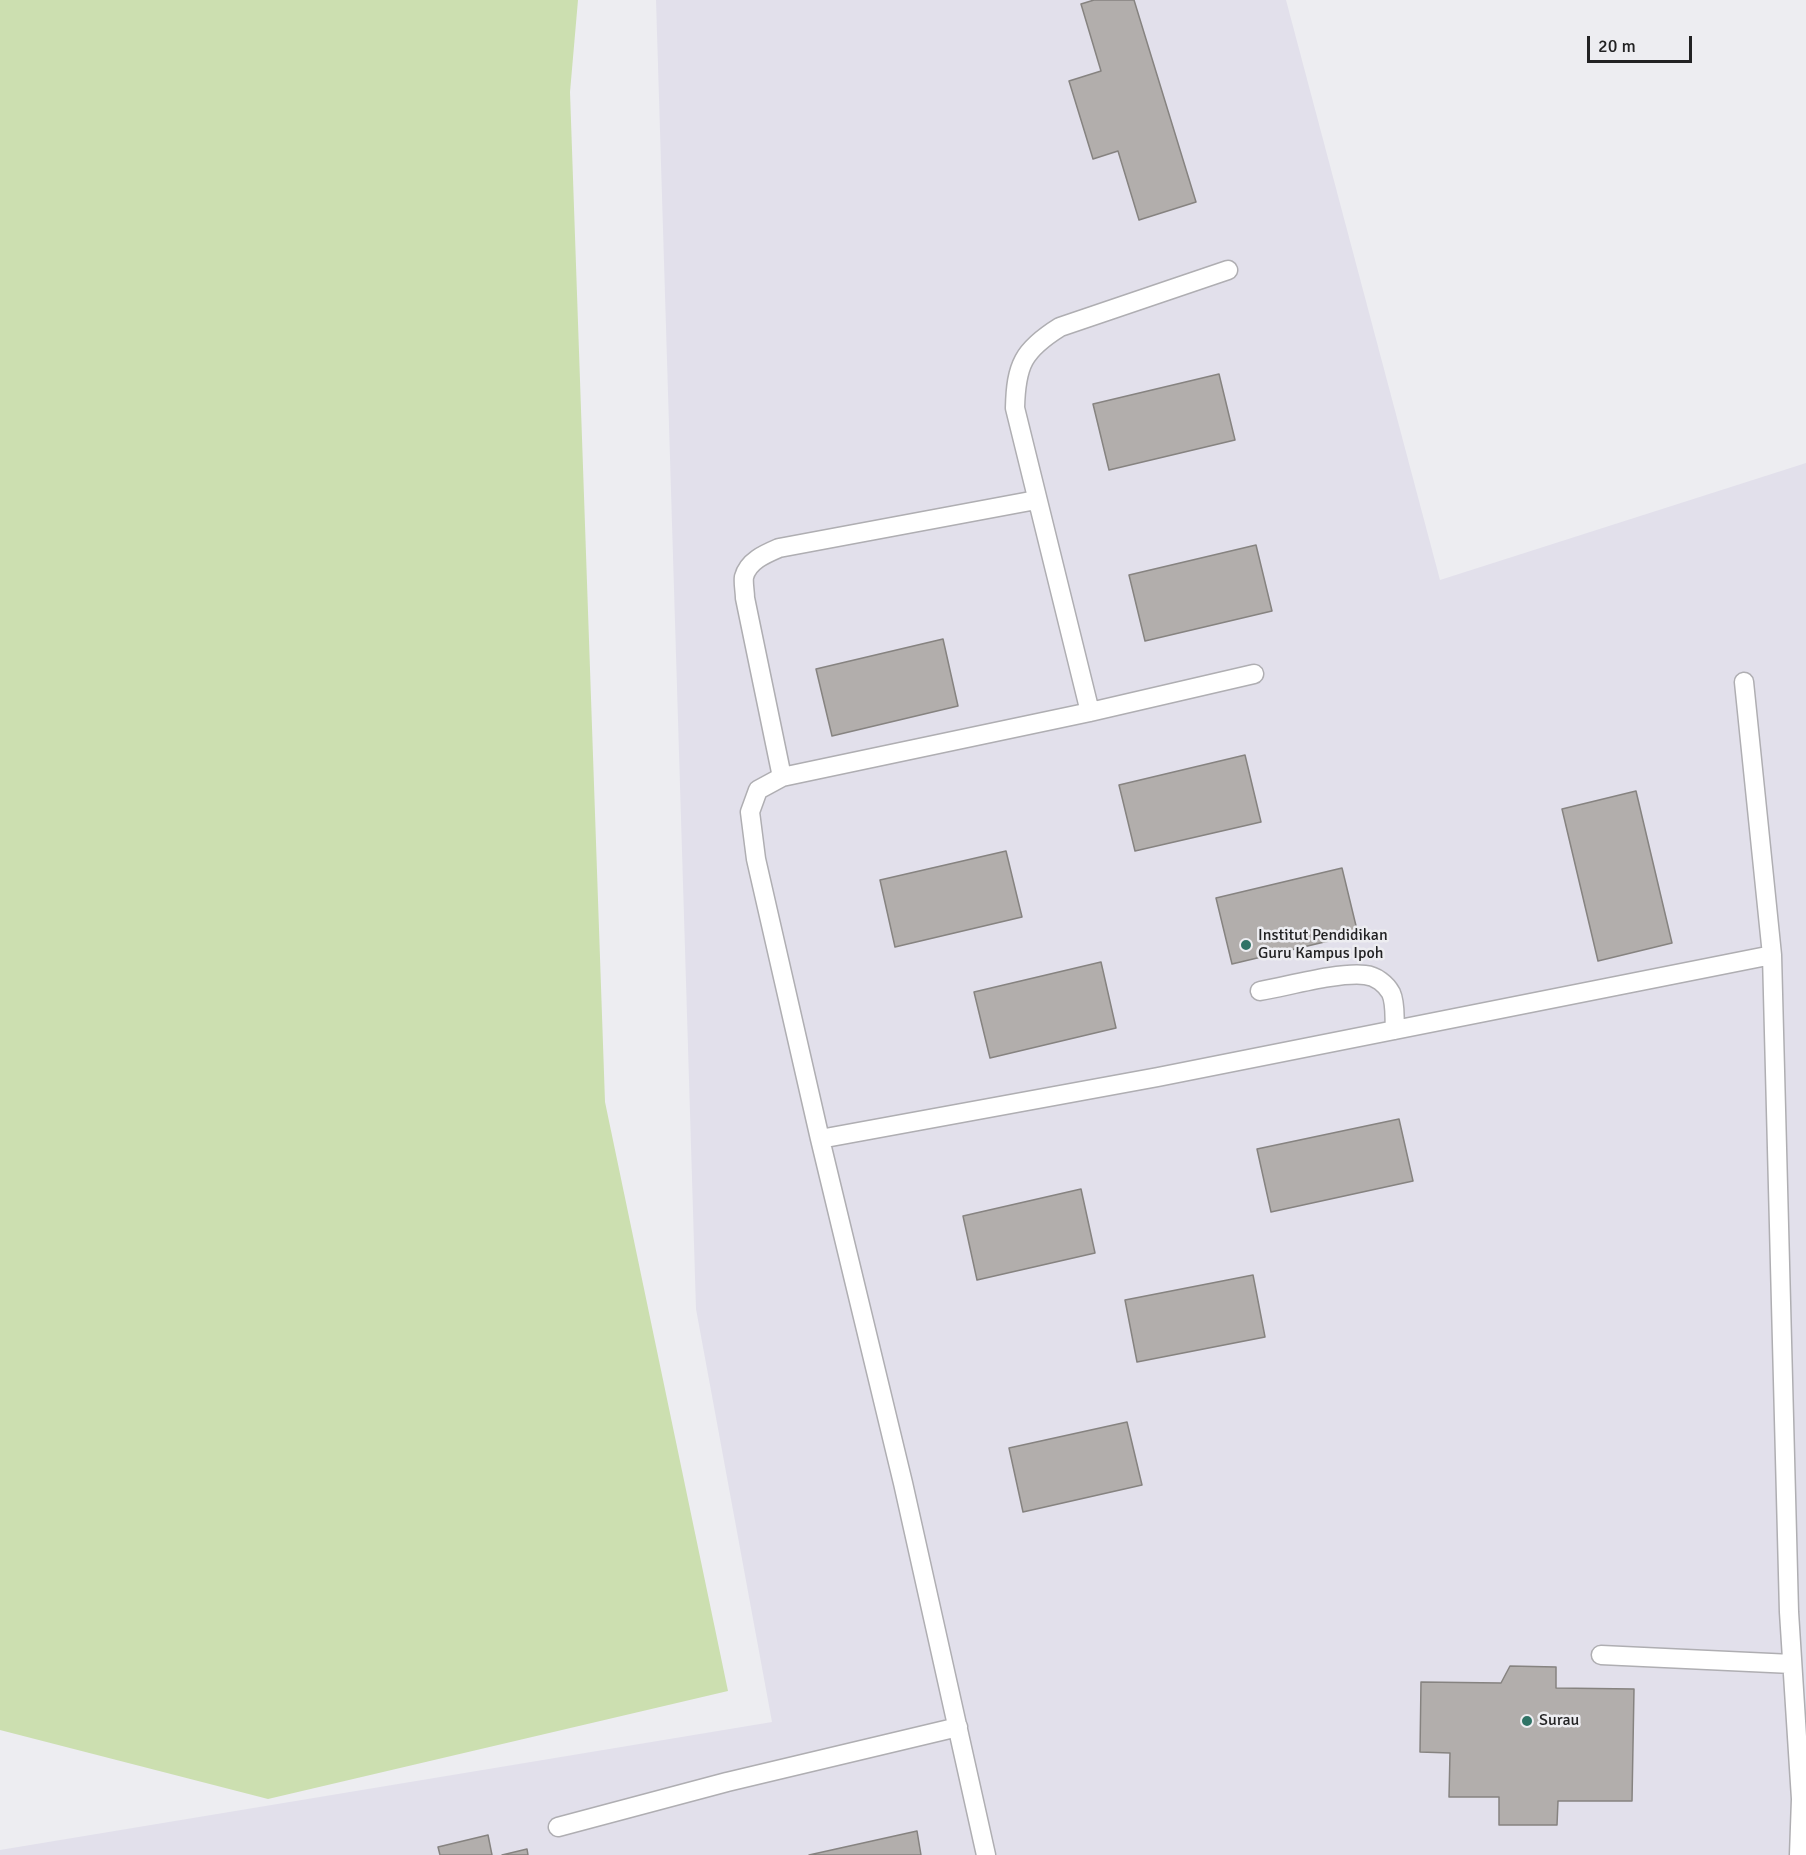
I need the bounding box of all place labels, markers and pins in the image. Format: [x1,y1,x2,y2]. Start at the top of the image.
place label: Institut Pendidikan Guru Kampus Ipoh [1258,926,1388,964]
marker: Institut Pendidikan Guru Kampus Ipoh [1239,938,1253,952]
place label: Surau [1539,1711,1579,1731]
marker: Surau [1520,1714,1534,1728]

